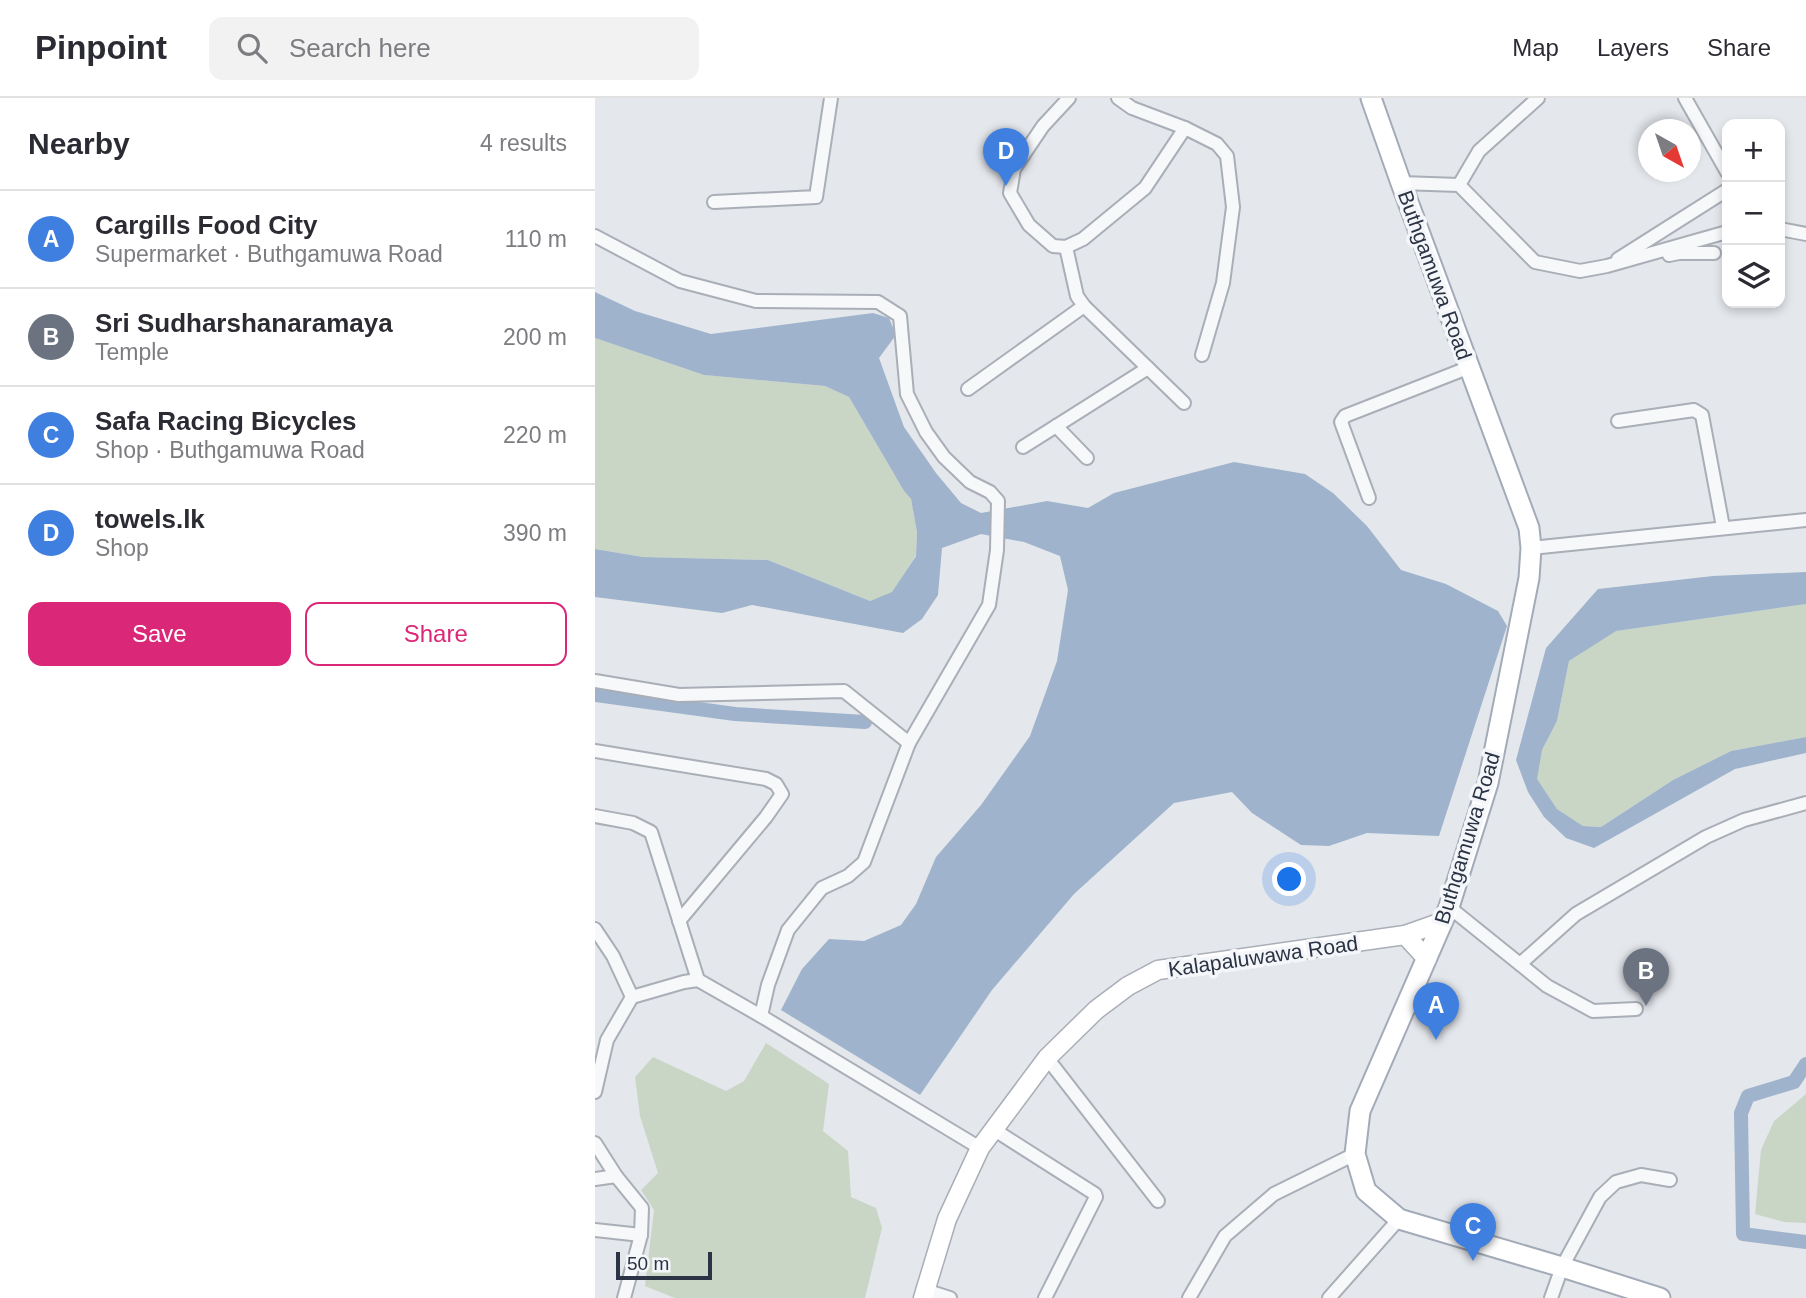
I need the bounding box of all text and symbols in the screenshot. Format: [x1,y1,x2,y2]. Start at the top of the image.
search box [209,17,699,80]
text: Pinpoint [35,29,167,66]
icon: search [233,29,271,67]
text: Search here [289,33,431,63]
text: Map [1512,34,1559,61]
text: Layers [1597,34,1669,61]
text: Share [1707,34,1771,61]
north arrow [1638,119,1701,182]
map controls [1722,119,1785,308]
button: + [1722,119,1785,182]
text: Nearby [28,127,130,160]
pin: D [983,128,1029,186]
text: 4 results [480,130,567,156]
button: − [1722,182,1785,245]
street label: Buthgamuwa Road [1394,187,1476,363]
text: Cargills Food City [95,210,317,240]
text: A [43,226,59,252]
text: 110 m [505,226,567,252]
text: Supermarket · Buthgamuwa Road [95,241,443,267]
button: layers [1722,245,1785,308]
text: Sri Sudharshanaramaya [95,308,393,338]
text: B [43,324,59,350]
text: 200 m [503,324,567,350]
text: Temple [95,339,169,365]
text: Safa Racing Bicycles [95,406,357,436]
text: C [43,422,59,448]
text: 220 m [503,422,567,448]
text: Shop · Buthgamuwa Road [95,437,365,463]
text: towels.lk [95,504,205,534]
text: D [43,520,59,546]
text: 390 m [503,520,567,546]
text: Shop [95,535,149,561]
button: Save [28,602,291,666]
button: Share [305,602,567,666]
street label: Buthgamuwa Road [1430,749,1504,927]
your location [1272,862,1306,896]
street label: Kalapaluwawa Road [1167,931,1359,981]
pin: B [1623,948,1669,1006]
pin: A [1413,982,1459,1040]
pin: C [1450,1203,1496,1261]
scale bar [616,1249,712,1281]
text: 50 m [627,1253,669,1274]

